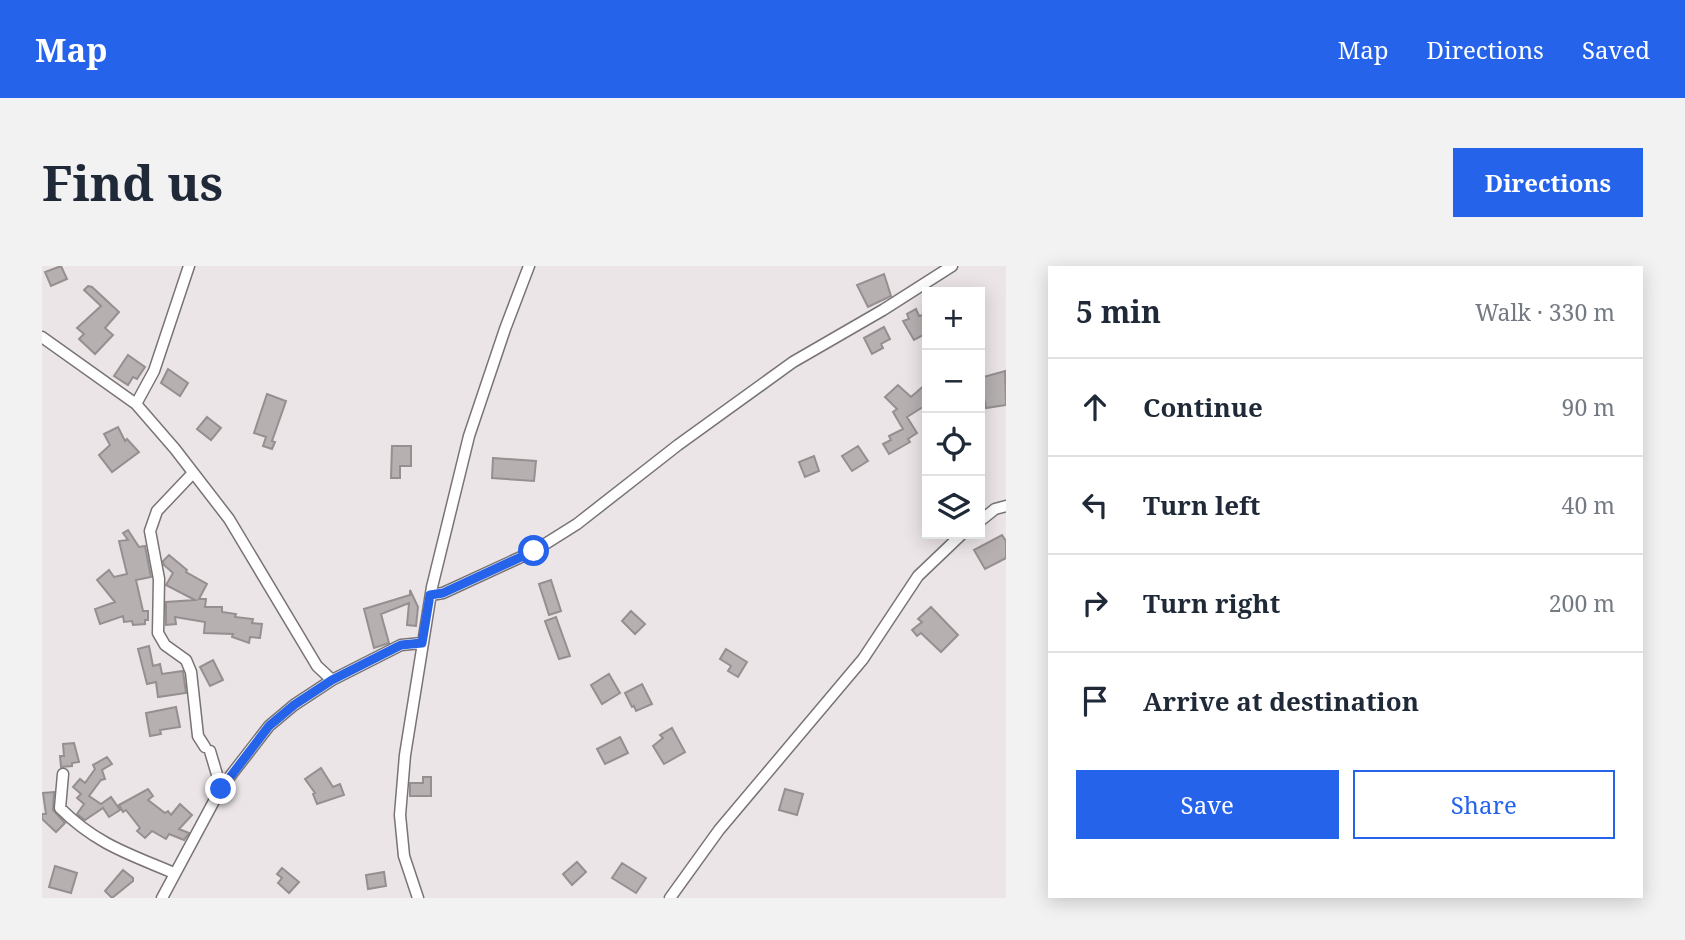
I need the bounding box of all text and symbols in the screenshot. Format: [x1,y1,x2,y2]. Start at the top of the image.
text: Map [35,27,108,72]
text: Map [1338,33,1389,66]
text: Directions [1427,33,1544,66]
text: Saved [1582,33,1650,66]
button: Directions [1453,148,1643,217]
text: Find us [42,149,223,215]
map controls [922,287,985,539]
button: + [922,287,985,350]
text: 5 min [1076,291,1161,332]
text: Walk · 330 m [1475,296,1615,328]
button: − [922,350,985,413]
icon: ahead [1076,388,1114,426]
text: Continue [1143,389,1263,425]
text: 90 m [1562,391,1615,423]
button: locate [922,413,985,476]
button: layers [922,476,985,539]
icon: left [1076,486,1114,524]
text: Turn left [1143,487,1260,523]
text: 40 m [1562,489,1615,521]
route start [518,535,549,566]
icon: right [1076,584,1114,622]
text: Turn right [1143,585,1280,621]
text: 200 m [1549,587,1615,619]
icon: arrive [1076,682,1114,720]
text: Arrive at destination [1143,683,1419,719]
button: Save [1076,770,1339,839]
button: Share [1353,770,1615,839]
route end [205,773,236,804]

